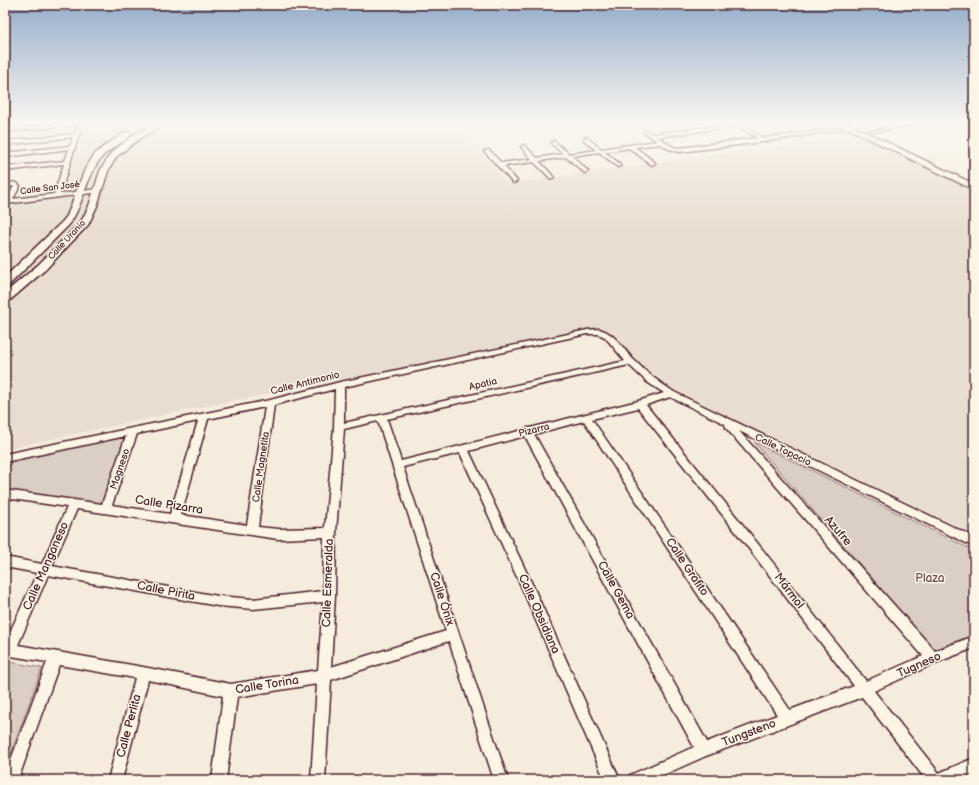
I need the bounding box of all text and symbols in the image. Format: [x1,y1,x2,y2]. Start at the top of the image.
street label: Calle San José [19,179,81,197]
street label: Calle Uranio [46,218,88,262]
street label: Calle Antimonio [269,369,341,397]
street label: Apatia [468,375,499,393]
street label: Pizarra [517,420,551,440]
street label: Calle Magnetita [250,431,272,503]
street label: Calle Topacio [753,431,813,469]
street label: Magneso [107,447,133,491]
street label: Calle Pizarra [134,492,204,518]
street label: Azufre [821,513,855,549]
street label: Calle Manganeso [20,519,72,613]
street label: Calle Grafito [662,535,712,599]
street label: Calle Esmeralda [319,538,337,628]
street label: Calle Gema [594,558,638,622]
street label: Calle Ónix [426,570,460,628]
street label: Mármol [771,570,807,612]
park label: Plaza [915,571,945,586]
street label: Calle Obsidiana [515,572,563,656]
street label: Calle Pirita [136,578,196,604]
street label: Tugneso [895,649,943,681]
street label: Calle Torina [234,673,300,697]
street label: Calle Perlita [113,692,145,759]
street label: Tungsteno [720,716,778,750]

